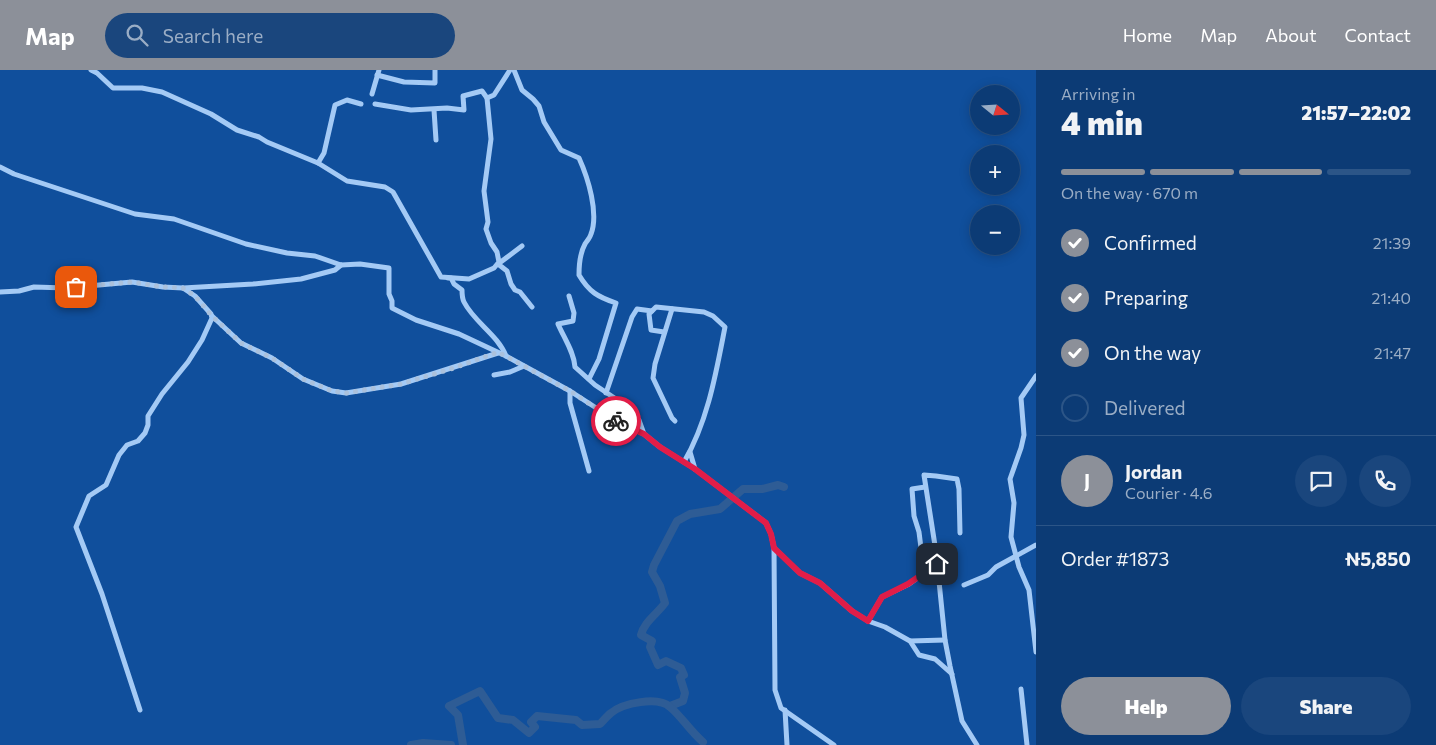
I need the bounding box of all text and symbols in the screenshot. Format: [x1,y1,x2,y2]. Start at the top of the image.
search box [105,13,455,58]
text: Map [25,21,75,50]
icon: search [123,21,151,49]
text: Search here [163,24,263,47]
text: Home [1123,24,1172,46]
text: Map [1200,24,1237,46]
text: About [1265,24,1317,46]
text: Contact [1345,24,1411,46]
text: Arriving in [1061,84,1135,103]
north arrow [970,85,1020,135]
map controls [970,85,1020,255]
text: 21:57–22:02 [1301,101,1411,124]
text: 4 min [1061,102,1143,142]
button: + [970,145,1020,195]
text: On the way · 670 m [1061,183,1198,202]
button: − [970,205,1020,255]
icon: check [1061,229,1089,257]
text: Confirmed [1104,231,1197,254]
text: 21:39 [1373,233,1411,252]
pin [55,266,97,308]
icon: bag [62,273,90,301]
icon: check [1061,284,1089,312]
text: Preparing [1104,286,1188,309]
text: 21:40 [1371,288,1411,307]
icon: check [1061,339,1089,367]
text: On the way [1104,341,1201,364]
text: 21:47 [1374,343,1411,362]
courier [591,396,641,446]
text: Delivered [1104,396,1185,419]
icon: bike [602,407,630,435]
button: chat [1295,455,1347,507]
button: phone [1359,455,1411,507]
text: Jordan [1125,460,1182,483]
text: J [1084,469,1090,492]
text: Courier · 4.6 [1125,483,1212,502]
pin [916,543,958,585]
text: Order #1873 [1061,547,1169,570]
text: ₦5,850 [1345,547,1411,570]
icon: home [923,550,951,578]
button: Help [1061,677,1231,735]
button: Share [1241,677,1411,735]

